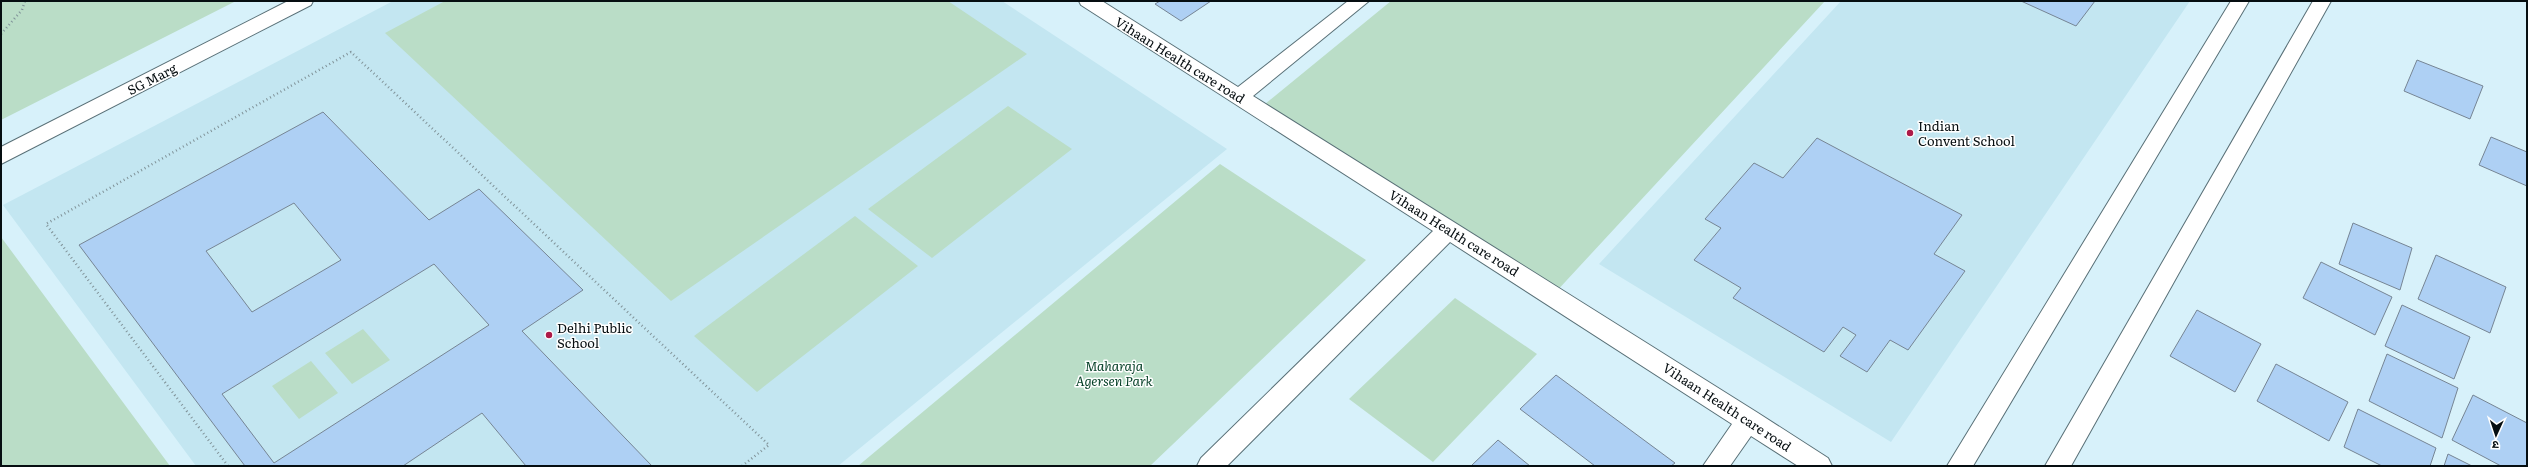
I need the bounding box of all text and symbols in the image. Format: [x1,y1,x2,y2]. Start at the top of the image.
street label: Vihaan Health care road [1112,12,1249,107]
street label: SG Marg [124,58,180,99]
place label: Indian Convent School [1918,116,2015,150]
marker: Indian Convent School [1905,128,1915,138]
street label: Vihaan Health care road [1386,185,1523,280]
place label: Delhi Public School [557,318,633,352]
marker: Delhi Public School [544,330,554,340]
park label: Maharaja Agersen Park [1075,356,1153,390]
street label: Vihaan Health care road [1659,358,1795,455]
north arrow [2476,415,2516,455]
text: उ [2491,438,2499,454]

